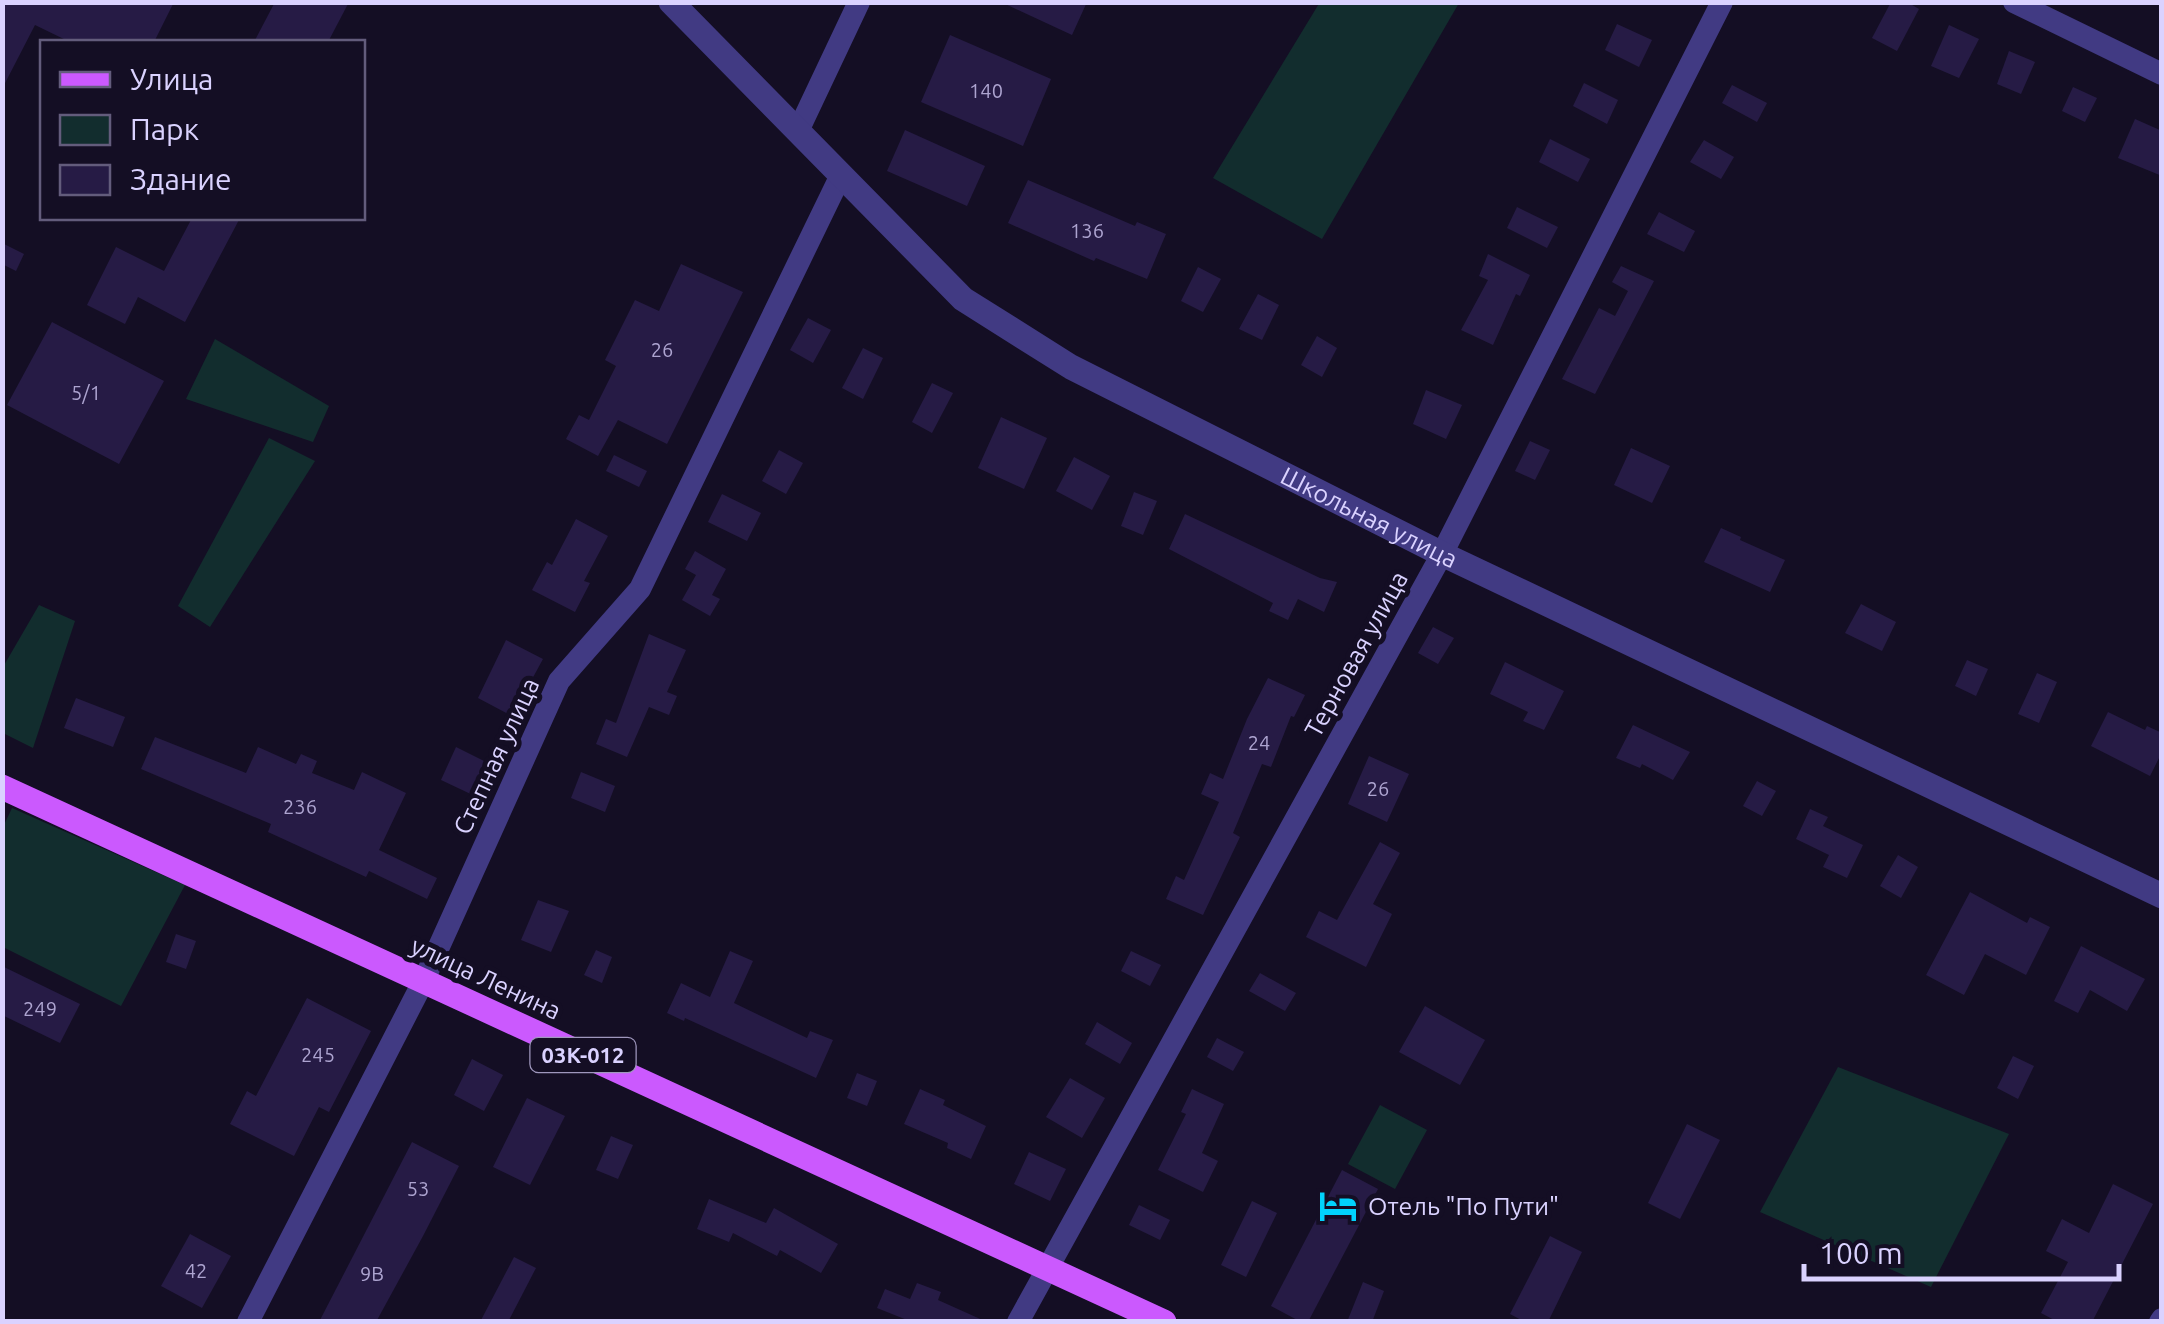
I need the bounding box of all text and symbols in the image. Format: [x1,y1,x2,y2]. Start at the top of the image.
legend [40,40,365,220]
text: Улица [130,62,214,96]
house number: 140 [969,79,1003,102]
text: Парк [130,112,199,146]
text: Здание [130,162,232,196]
house number: 136 [1070,219,1104,242]
house number: 26 [651,338,673,361]
house number: 5/1 [71,381,101,404]
street label: Школьная улица [1276,461,1462,573]
street label: Терновая улица [1299,566,1413,742]
street label: Степная улица [448,673,544,839]
house number: 24 [1248,731,1270,754]
house number: 26 [1367,777,1389,800]
house number: 236 [283,795,317,818]
street label: улица Ленина [407,931,565,1025]
house number: 249 [23,997,57,1020]
road number: 03К-012 [530,1038,636,1072]
house number: 245 [301,1043,335,1066]
house number: 53 [407,1177,429,1200]
hotel icon: Отель "По Пути" [1317,1185,1359,1227]
place label: Отель "По Пути" [1368,1192,1559,1220]
scale bar [1804,1219,2119,1281]
text: 100 m [1819,1236,1903,1270]
house number: 42 [185,1259,207,1282]
house number: 9В [360,1262,384,1285]

